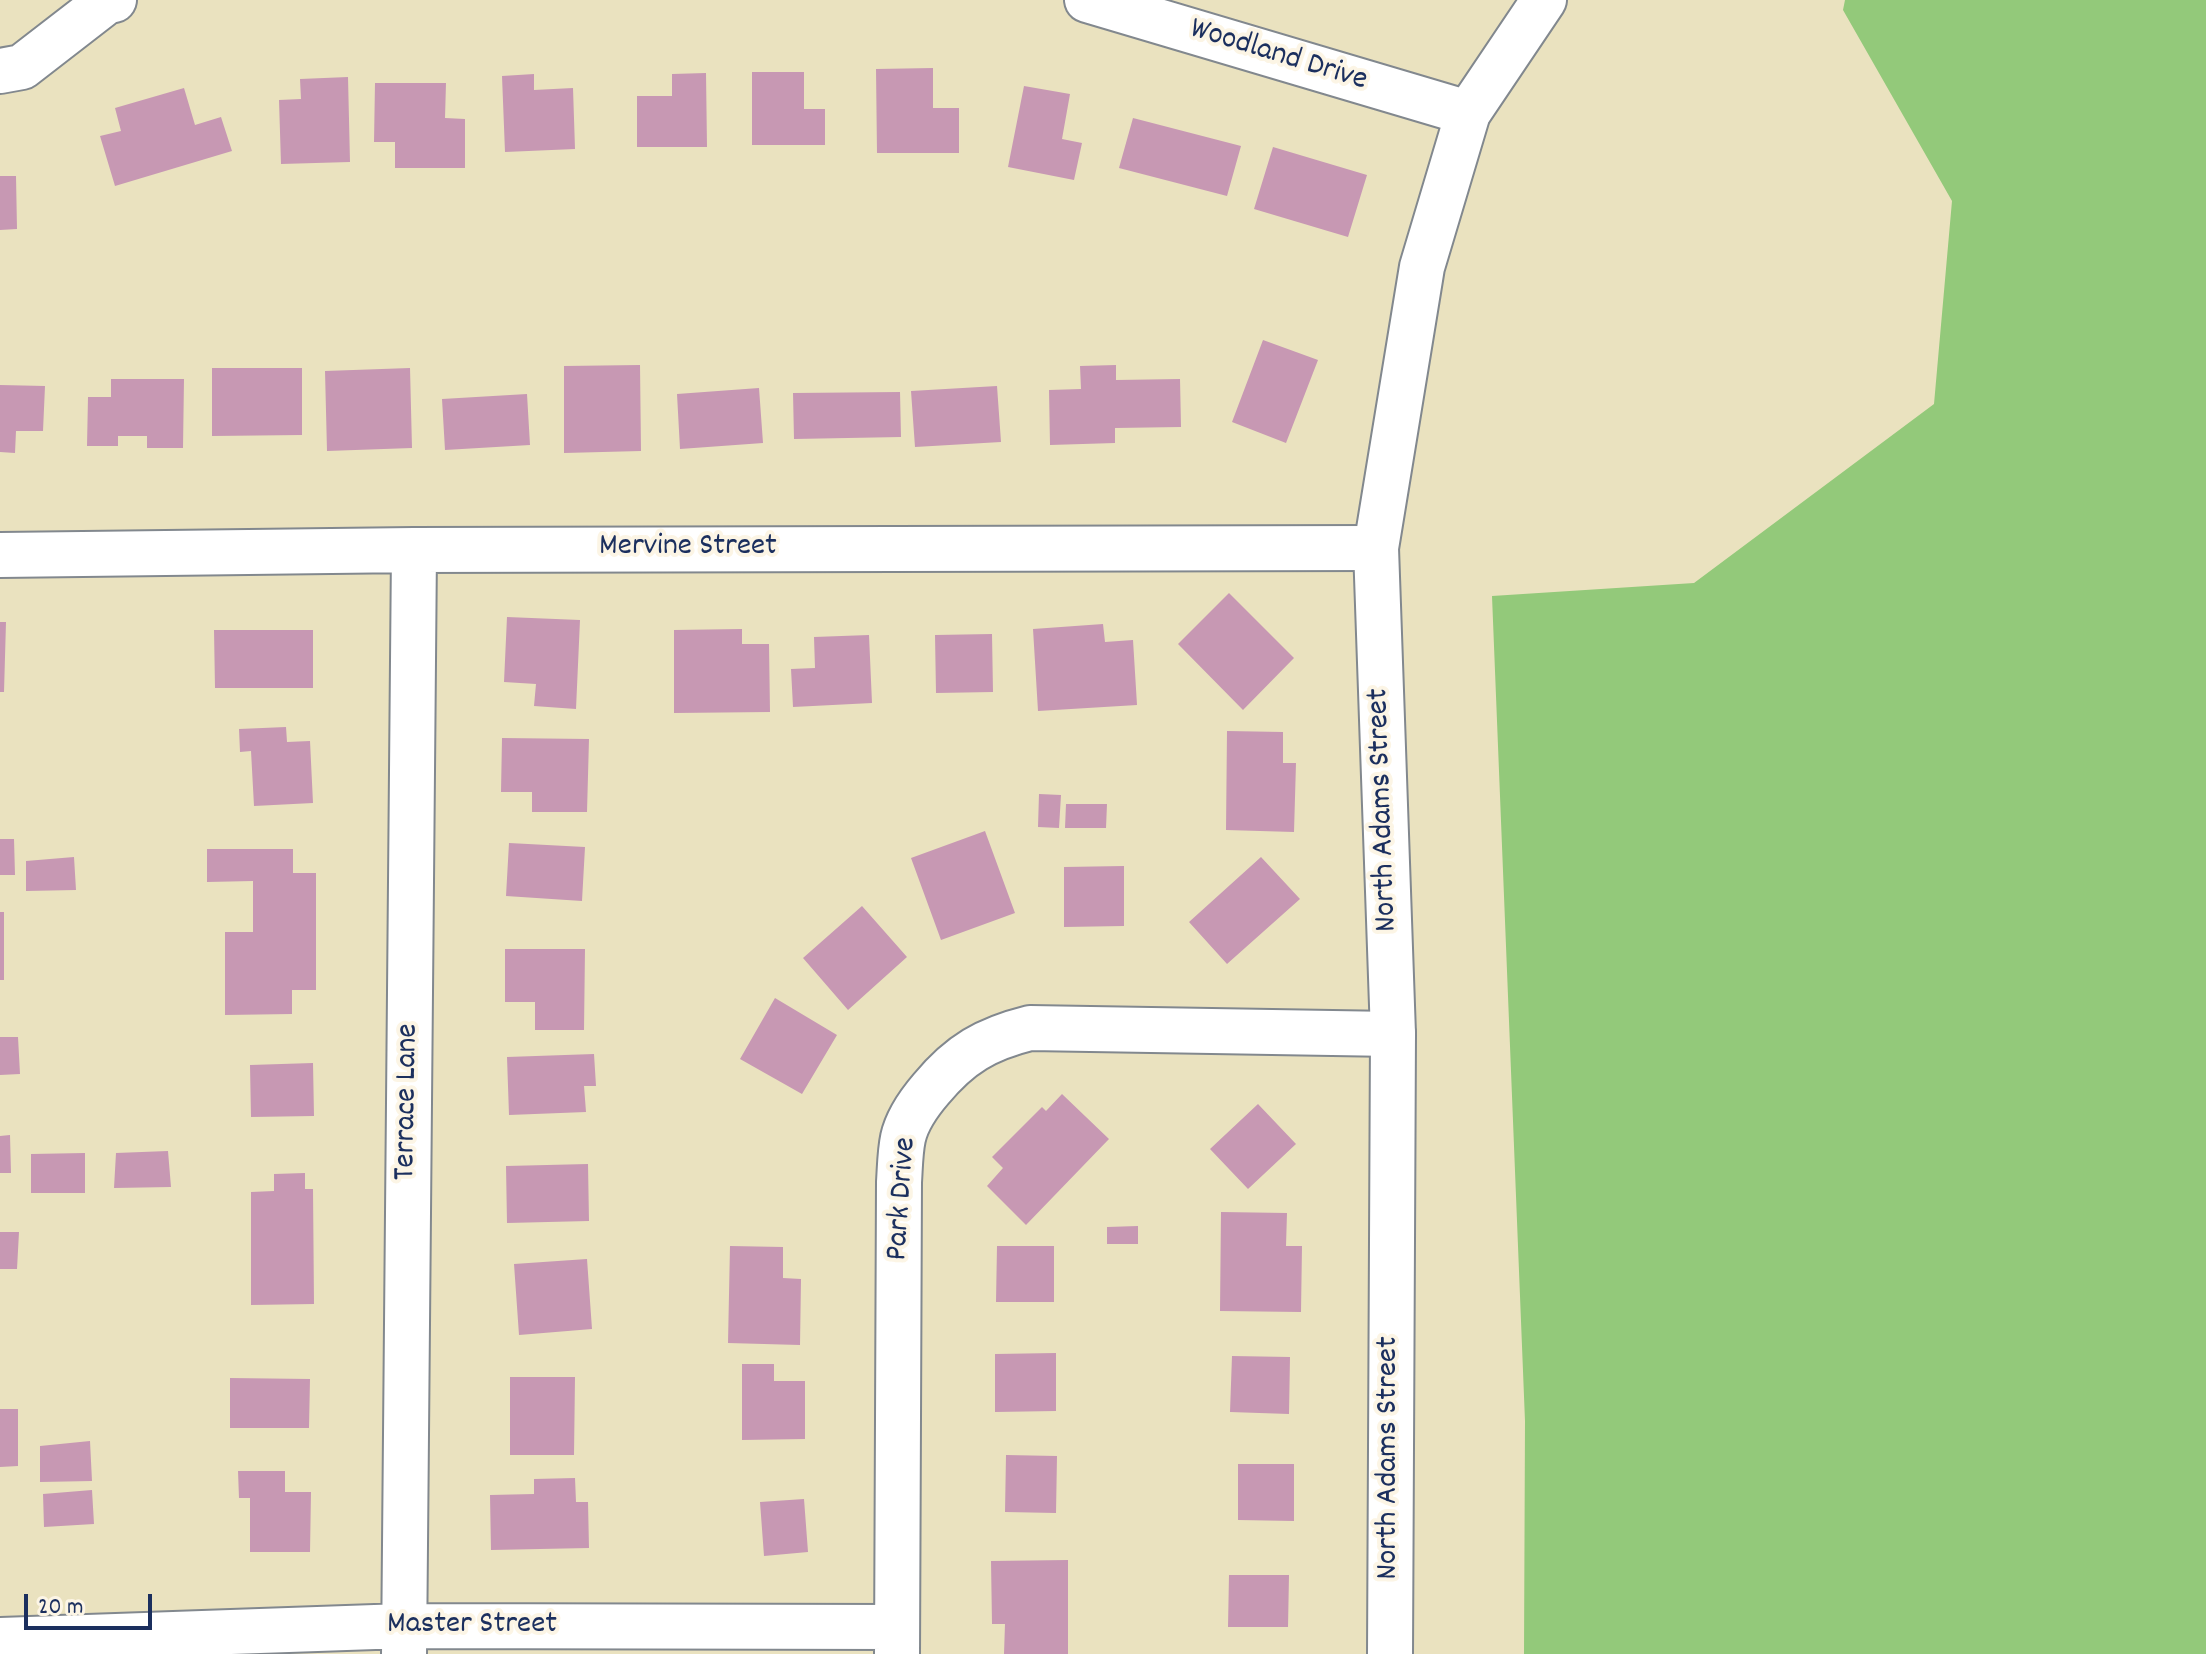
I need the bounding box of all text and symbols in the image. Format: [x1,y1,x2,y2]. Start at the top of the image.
street label: Woodland Drive [1185,12,1371,102]
street label: Mervine Street [599,530,777,568]
street label: North Adams Street [1362,688,1408,932]
street label: Terrace Lane [388,1023,430,1181]
street label: Park Drive [881,1136,927,1262]
street label: North Adams Street [1372,1336,1410,1580]
scale bar [28,1578,156,1628]
text: 20 m [38,1591,84,1625]
street label: Master Street [387,1608,557,1646]

